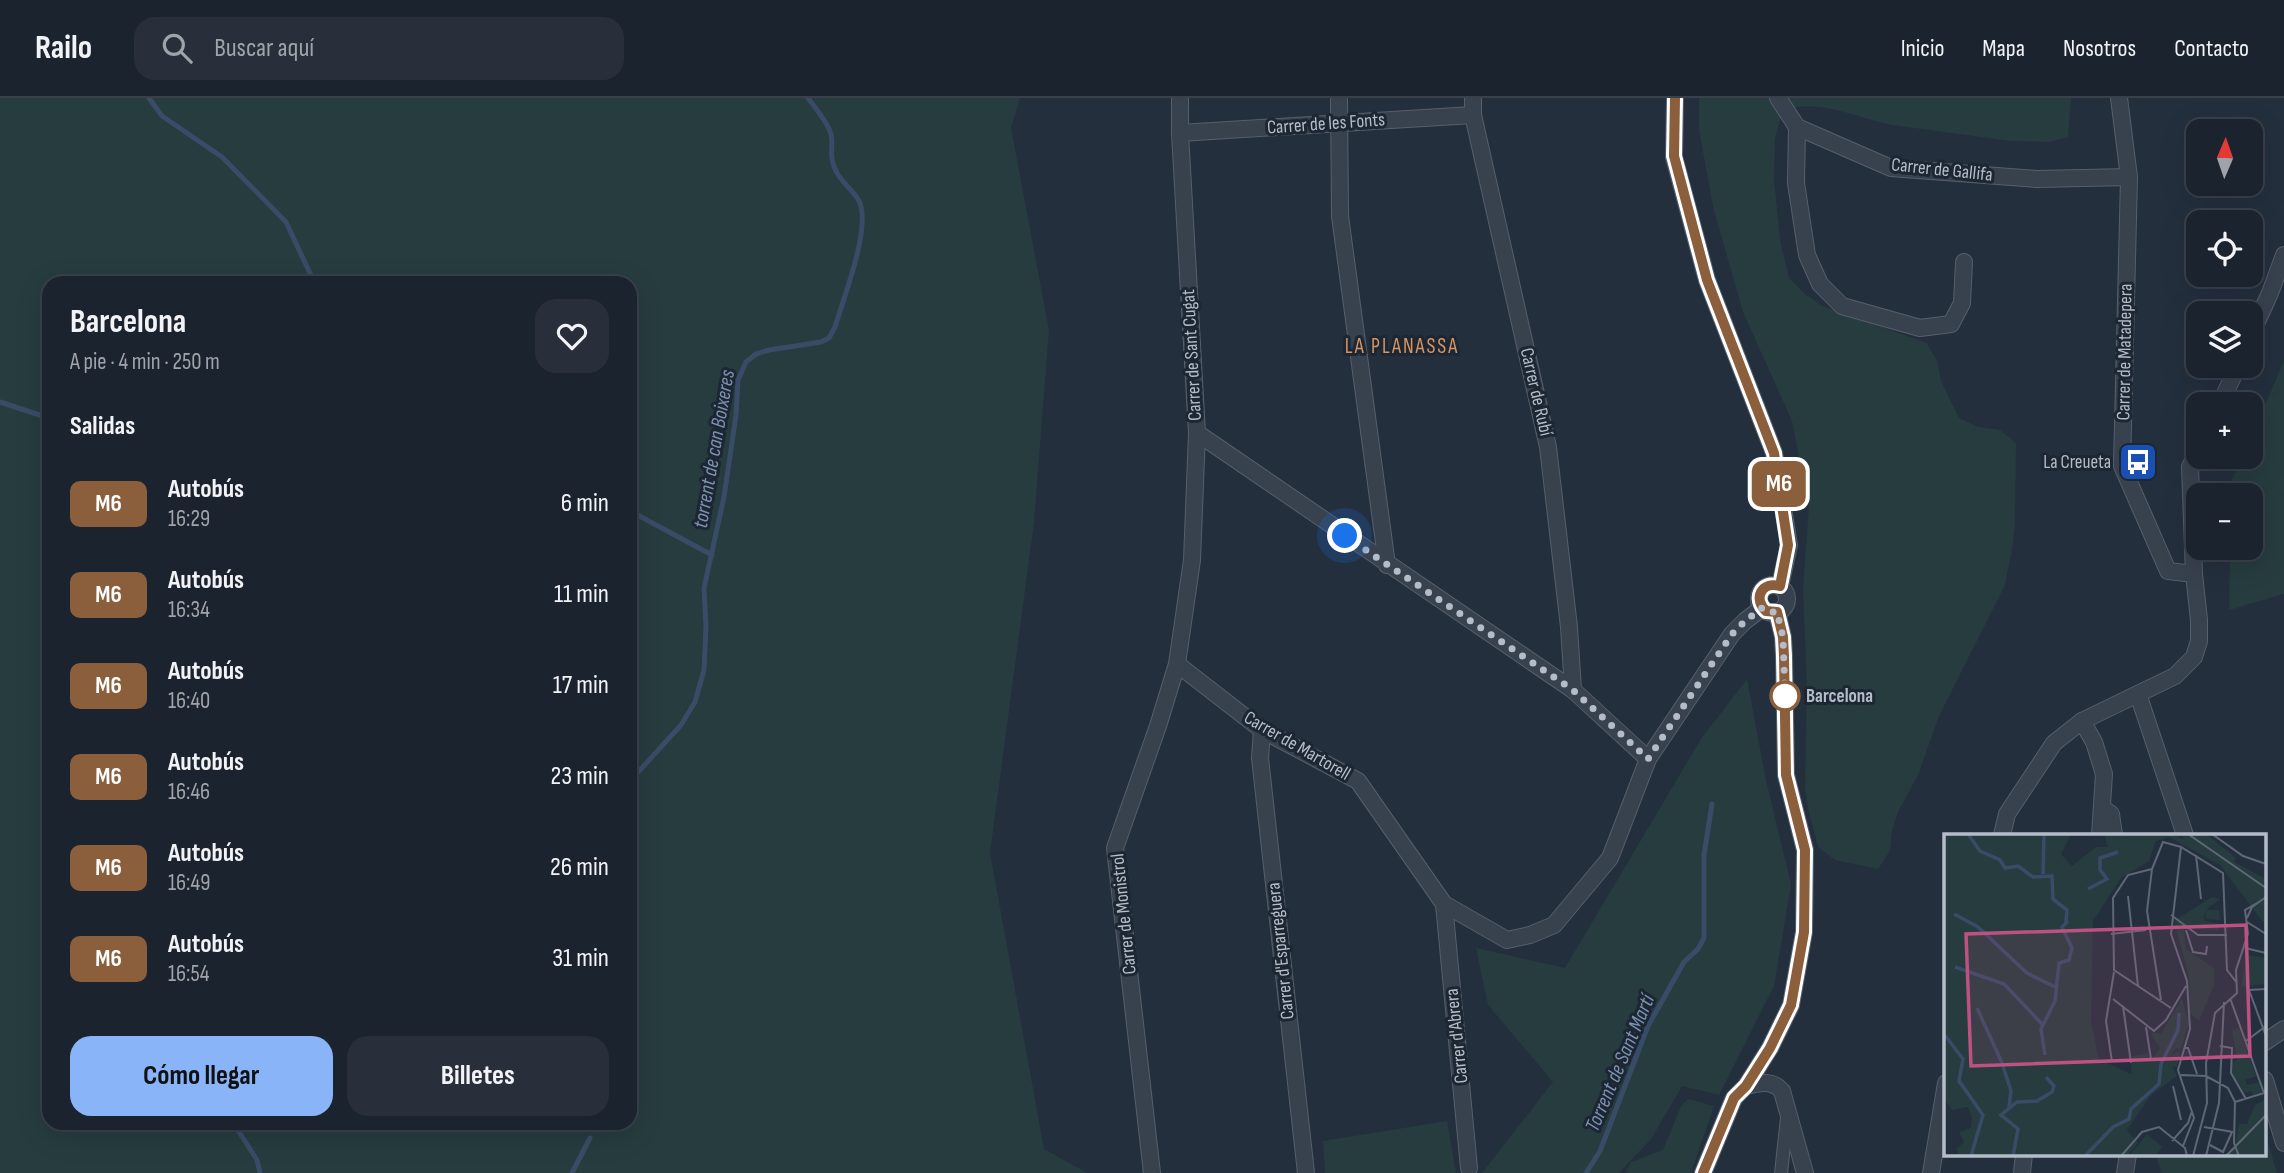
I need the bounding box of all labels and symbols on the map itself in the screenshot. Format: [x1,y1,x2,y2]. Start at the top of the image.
street label: Carrer de les Fonts [1266,108,1386,140]
north arrow [2186,119,2263,196]
street label: Carrer de Gallifa [1890,153,1994,187]
street label: Carrer de Matadepera [2112,283,2138,421]
street label: Carrer de Sant Cugat [1177,289,1207,421]
district label: LA PLANASSA [1345,334,1459,359]
street label: Carrer de Rubí [1515,346,1557,439]
water label: torrent de can Boixeres [688,367,740,530]
bus stop icon: La Creueta [2117,441,2159,483]
place label: La Creueta [2043,451,2111,474]
line badge: M6 [1748,461,1810,507]
your location [1327,518,1362,553]
marker: Barcelona [1770,681,1800,711]
place label: Barcelona [1806,685,1873,708]
street label: Carrer de Martorell [1240,706,1354,786]
inset map [1944,834,2266,1156]
street label: Carrer de Monistrol [1106,852,1142,976]
street label: Carrer d'Esparreguera [1262,881,1300,1021]
street label: Carrer d'Abrera [1441,987,1473,1085]
water label: Torrent de Sant Martí [1580,989,1661,1135]

